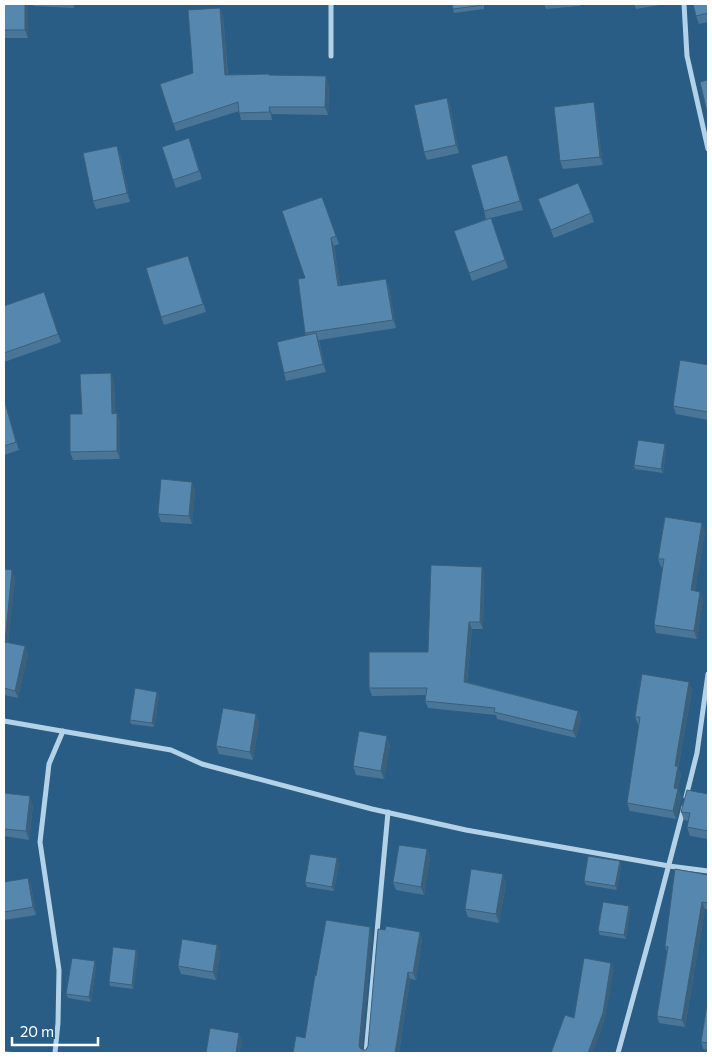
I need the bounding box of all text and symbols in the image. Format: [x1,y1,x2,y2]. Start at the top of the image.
scale bar [12,1014,99,1046]
text: 20 m [20,1022,54,1040]

